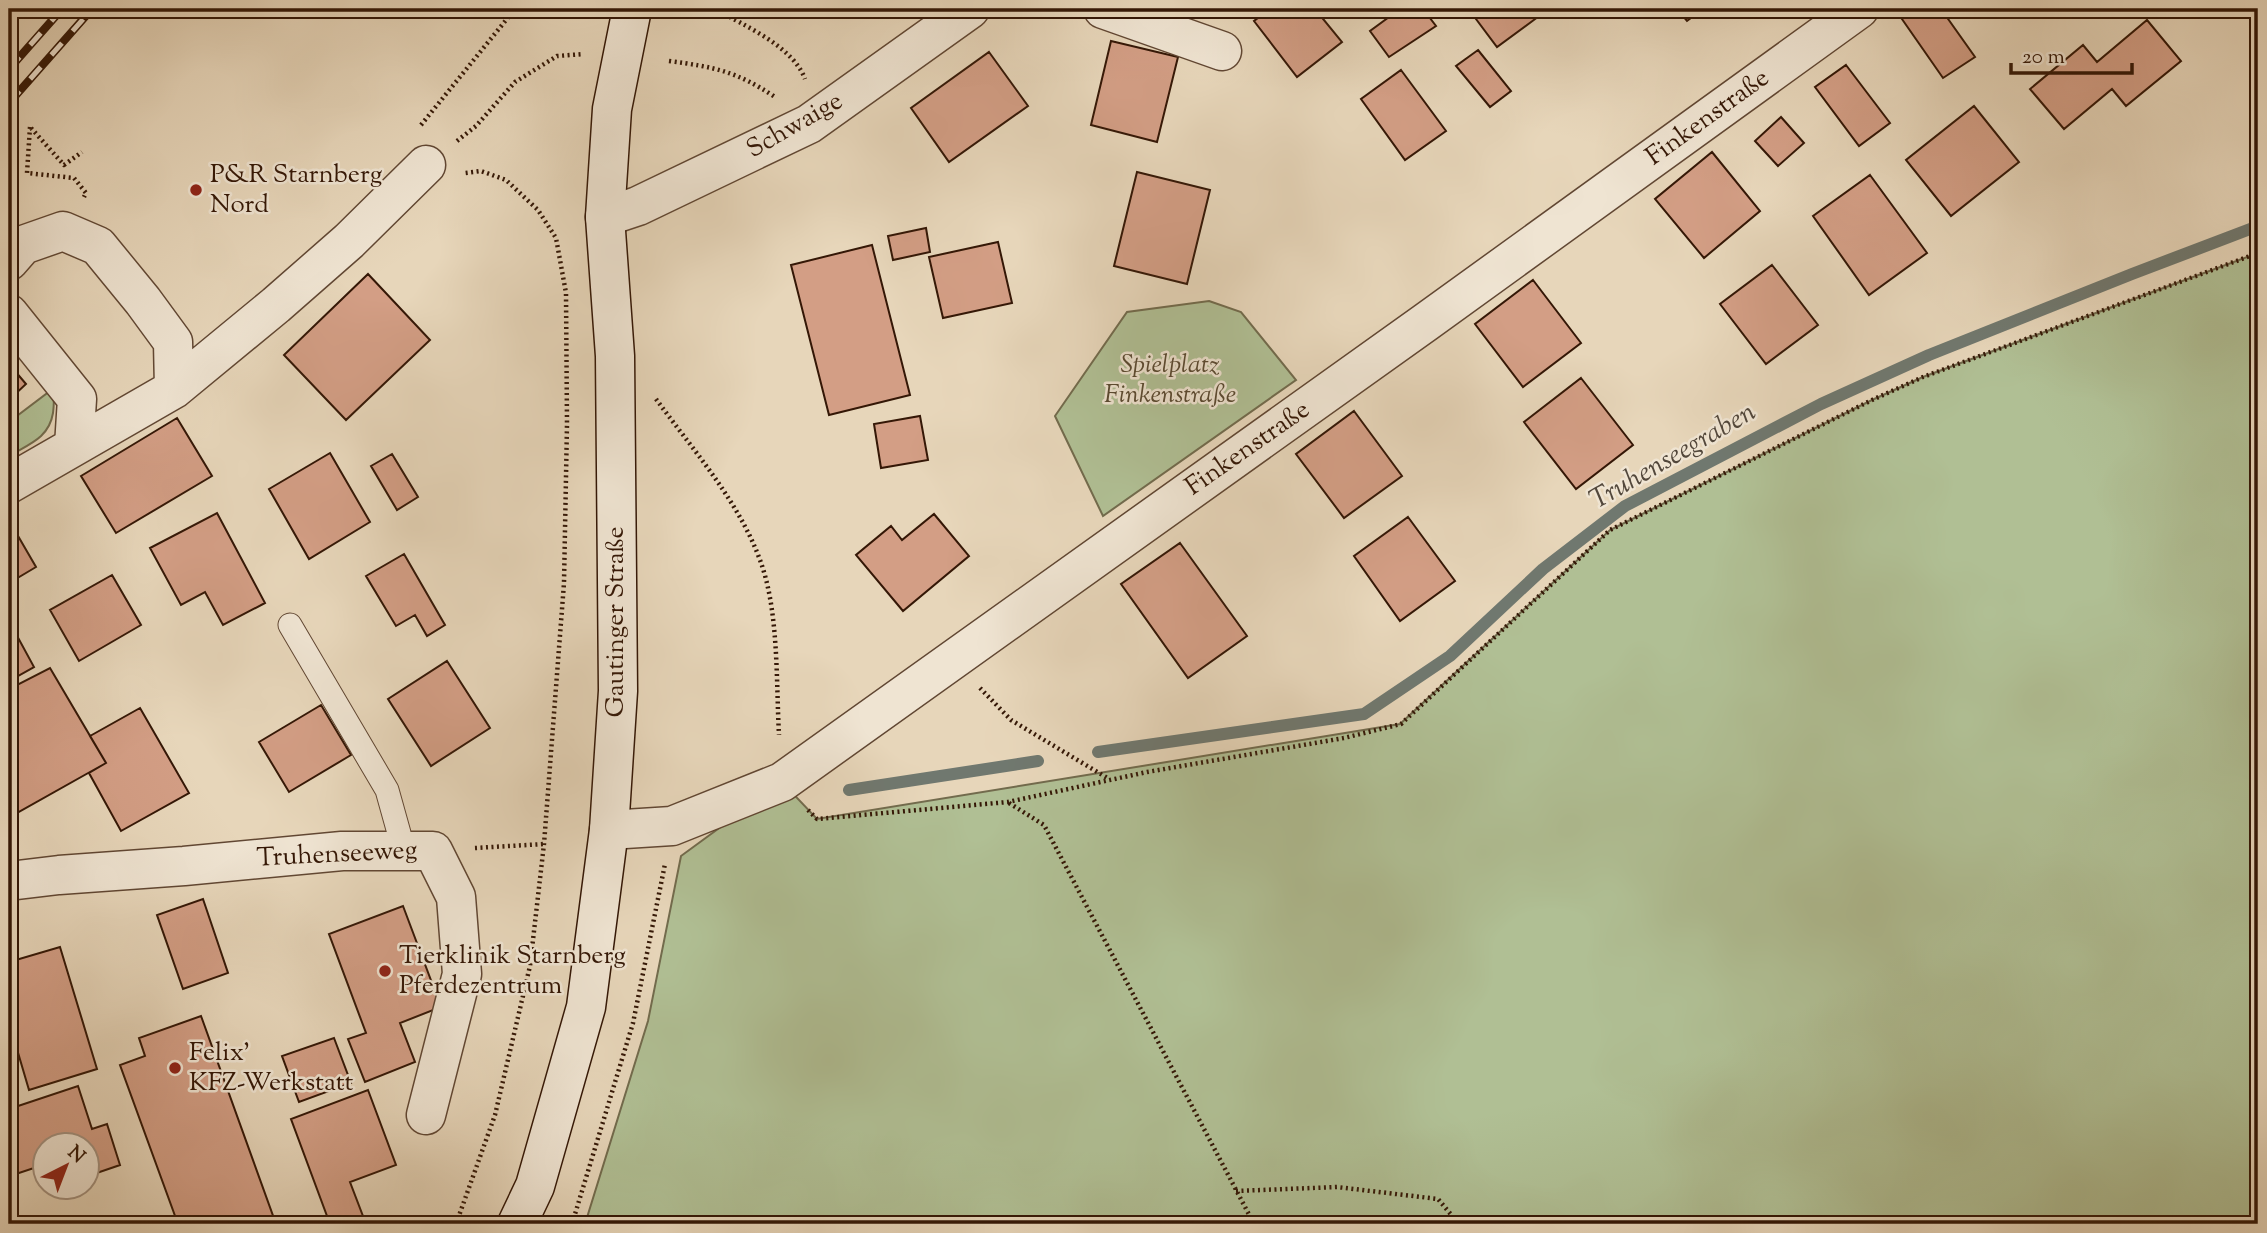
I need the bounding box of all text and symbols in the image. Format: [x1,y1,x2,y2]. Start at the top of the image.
scale bar [2011,32,2132,76]
text: 20 m [2022,43,2065,73]
street label: Finkenstraße [1639,61,1777,175]
street label: Schwaige [740,84,850,168]
place label: P&R Starnberg Nord [210,157,382,224]
marker: P&R Starnberg Nord [188,182,204,198]
park label: Spielplatz Finkenstraße [1104,347,1236,414]
street label: Finkenstraße [1178,392,1318,506]
water label: Truhenseegraben [1582,393,1764,521]
street label: Gautinger Straße [598,526,635,718]
street label: Truhenseeweg [256,832,418,878]
place label: Tierklinik Starnberg Pferdezentrum [399,938,626,1005]
marker: Tierklinik Starnberg Pferdezentrum [377,963,393,979]
place label: Felix' KFZ-Werkstatt [189,1035,354,1102]
marker: Felix' KFZ-Werkstatt [167,1060,183,1076]
north arrow [32,1132,102,1202]
text: N [61,1140,90,1170]

